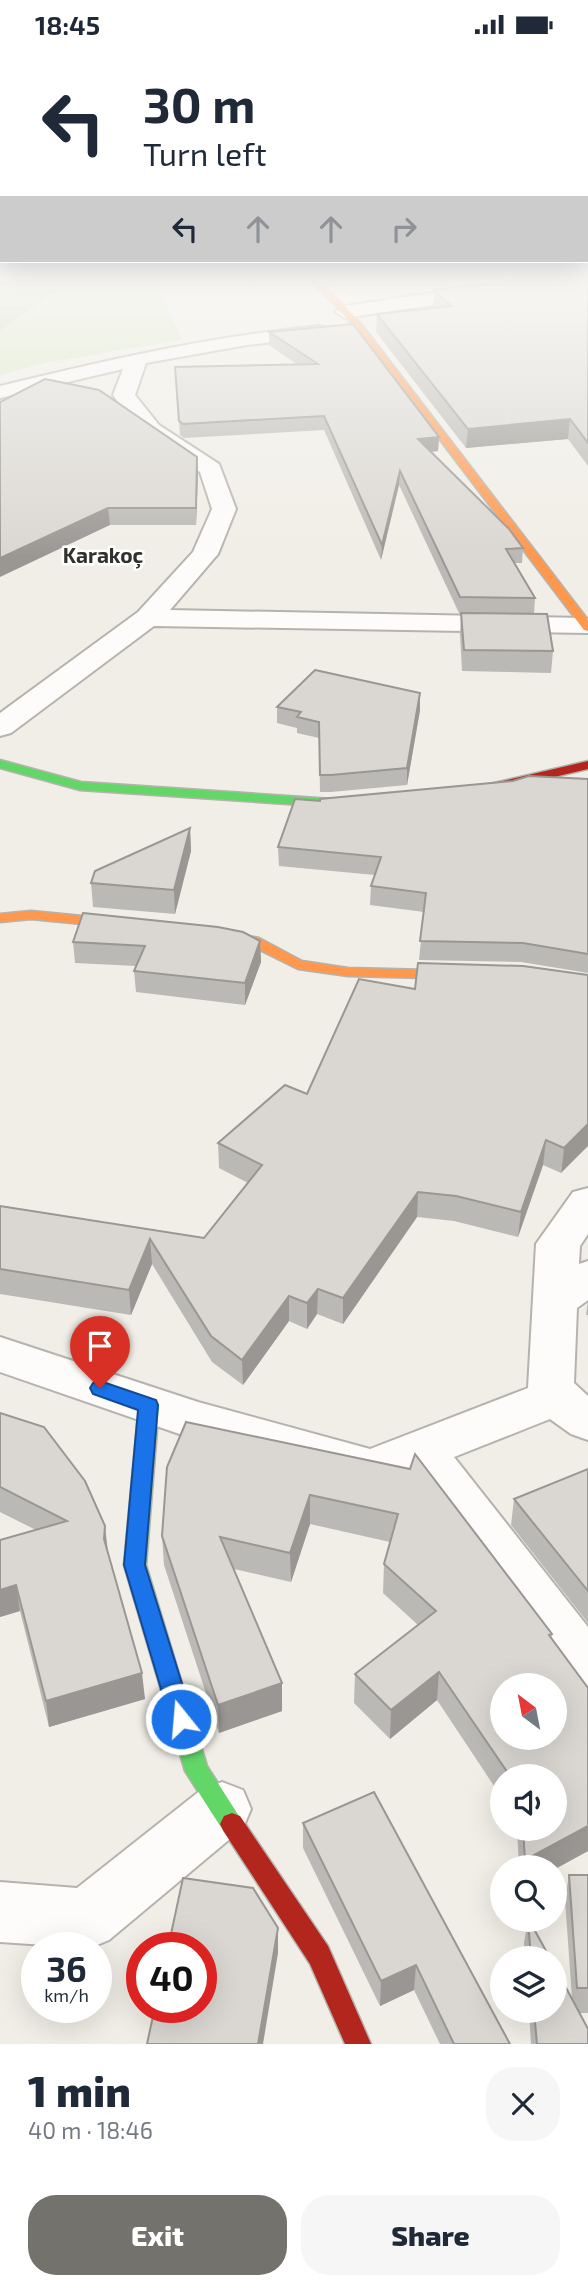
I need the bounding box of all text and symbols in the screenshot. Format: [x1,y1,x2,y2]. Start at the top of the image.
text: 18:45 [35,9,100,40]
text: 30 m [143,74,255,133]
icon: left [28,77,119,168]
text: Turn left [143,134,267,172]
icon: left [166,210,204,248]
icon: ahead [239,210,277,248]
icon: ahead [312,210,350,248]
icon: right [385,210,423,248]
district label: Karakoç [63,542,144,569]
pin [70,1316,130,1388]
icon: arrive [81,1327,119,1365]
north arrow [490,1673,567,1750]
map controls [490,1673,567,2023]
position arrow [144,1682,218,1756]
button: sound [490,1764,567,1841]
button: search [490,1855,567,1932]
speed limit sign: 40 [126,1932,217,2023]
button: layers [490,1946,567,2023]
text: 36 [46,1947,87,1989]
text: km/h [44,1984,89,2006]
text: 1 min [28,2065,131,2115]
button: close [486,2067,560,2141]
text: 40 m · 18:46 [28,2116,153,2144]
button: Exit [28,2195,287,2275]
button: Share [301,2195,560,2275]

